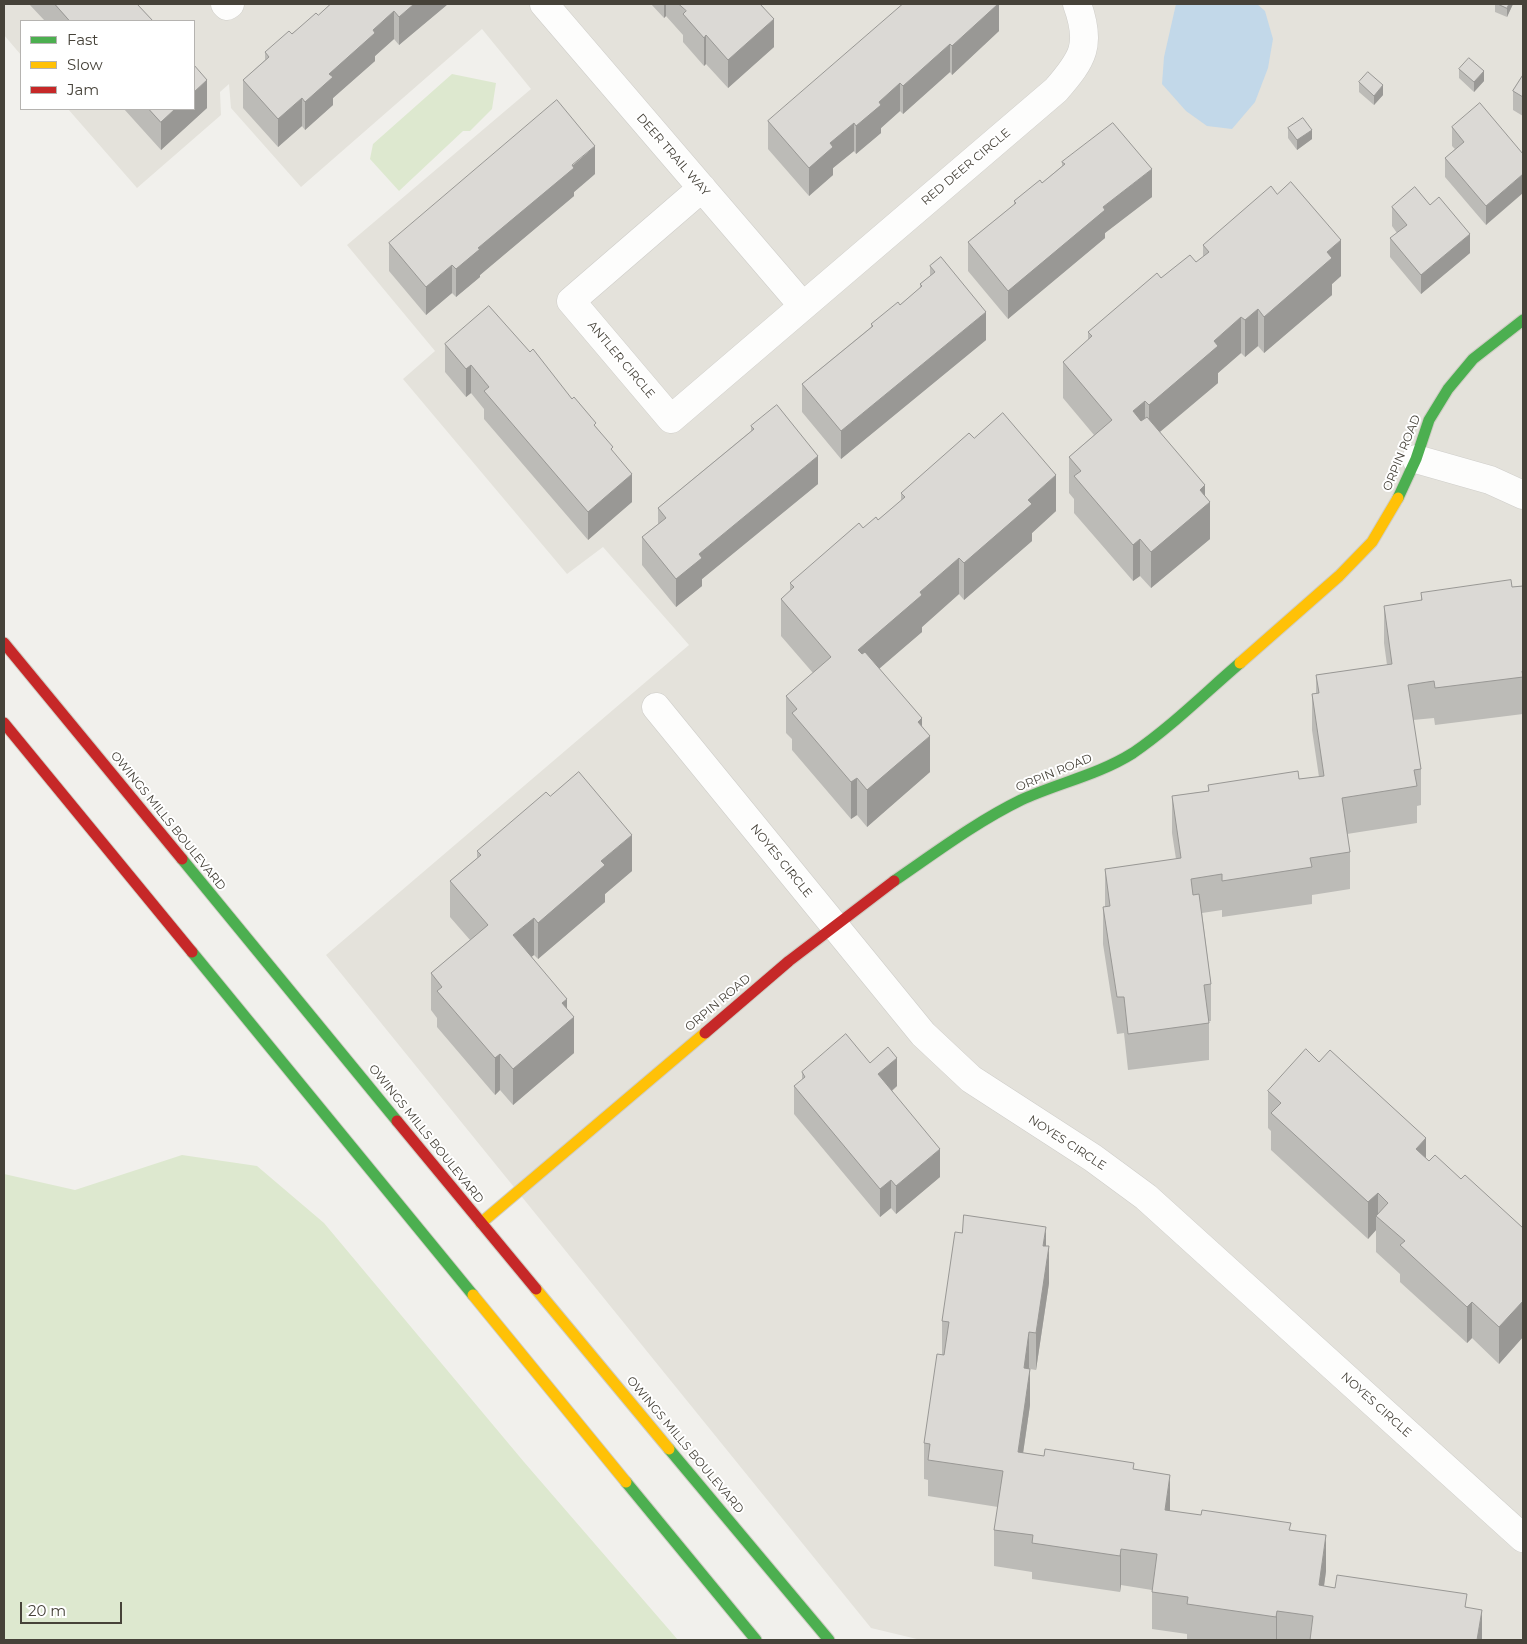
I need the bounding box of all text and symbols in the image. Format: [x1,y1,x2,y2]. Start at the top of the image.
legend [20,20,195,110]
text: Fast [67,30,98,49]
text: Slow [67,55,103,74]
text: Jam [67,80,99,99]
street label: DEER TRAIL WAY [633,111,713,199]
street label: RED DEER CIRCLE [918,126,1014,208]
street label: ANTLER CIRCLE [584,318,658,402]
street label: ORPIN ROAD [1380,413,1424,493]
street label: OWINGS MILLS BOULEVARD [107,749,229,893]
street label: ORPIN ROAD [1014,751,1094,795]
street label: NOYES CIRCLE [747,822,815,900]
street label: ORPIN ROAD [682,971,754,1035]
street label: OWINGS MILLS BOULEVARD [365,1062,487,1206]
street label: NOYES CIRCLE [1025,1112,1109,1174]
street label: NOYES CIRCLE [1338,1370,1414,1440]
street label: OWINGS MILLS BOULEVARD [623,1374,747,1516]
scale bar [22,1592,125,1624]
text: 20 m [28,1601,66,1620]

